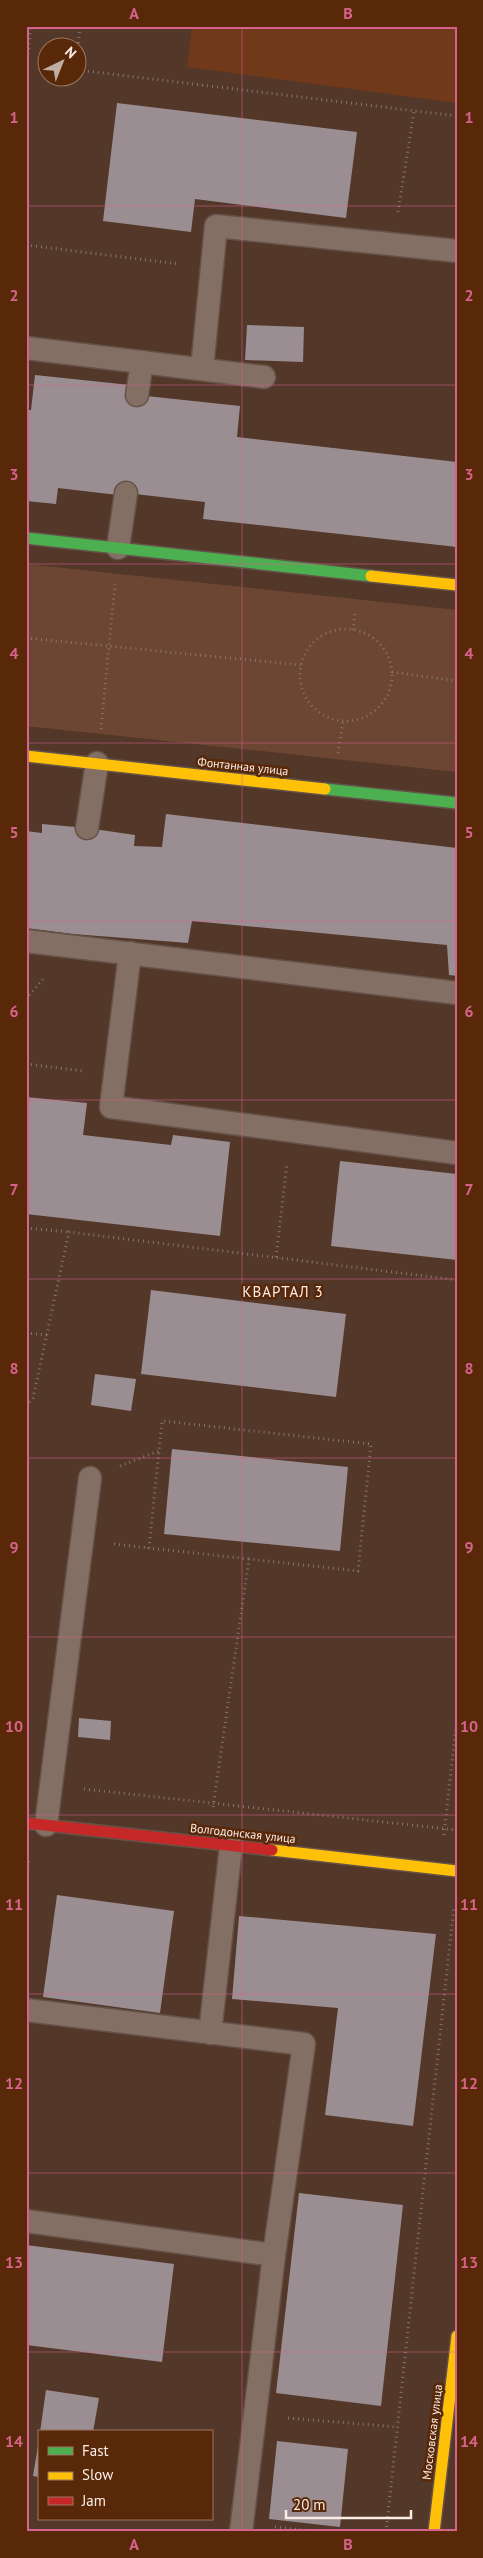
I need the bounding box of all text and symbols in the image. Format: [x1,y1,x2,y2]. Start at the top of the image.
text: A [129,3,139,23]
text: B [343,3,353,23]
north arrow [38,38,88,88]
text: N [61,43,80,62]
text: 1 [9,107,19,127]
text: 1 [464,107,474,127]
text: 2 [9,285,19,305]
text: 2 [464,285,474,305]
text: 3 [9,464,19,484]
text: 3 [464,464,474,484]
text: 4 [9,643,19,663]
text: 4 [464,643,474,663]
street label: Фонтанная улица [197,754,289,778]
text: 5 [9,822,19,842]
text: 5 [464,822,474,842]
text: 6 [9,1001,19,1021]
text: 6 [464,1001,474,1021]
text: 7 [9,1179,19,1199]
text: 7 [464,1179,474,1199]
district label: КВАРТАЛ 3 [242,1282,324,1301]
text: 8 [9,1358,19,1378]
text: 8 [464,1358,474,1378]
text: 9 [9,1537,19,1557]
text: 9 [464,1537,474,1557]
text: 10 [5,1716,23,1736]
text: 10 [460,1716,478,1736]
street label: Волгодонская улица [190,1820,297,1846]
text: 11 [5,1894,23,1914]
text: 11 [460,1894,478,1914]
text: 12 [5,2073,23,2093]
text: 12 [460,2073,478,2093]
text: 13 [5,2252,23,2272]
text: 13 [460,2252,478,2272]
street label: Московская улица [419,2383,445,2481]
legend [38,2430,212,2520]
text: 14 [5,2431,23,2451]
text: 14 [460,2431,478,2451]
text: Fast [82,2441,109,2460]
text: Slow [82,2465,113,2484]
scale bar [286,2488,410,2520]
text: Jam [81,2491,106,2510]
text: 20 m [293,2495,326,2514]
text: A [129,2534,139,2554]
text: B [343,2534,353,2554]

